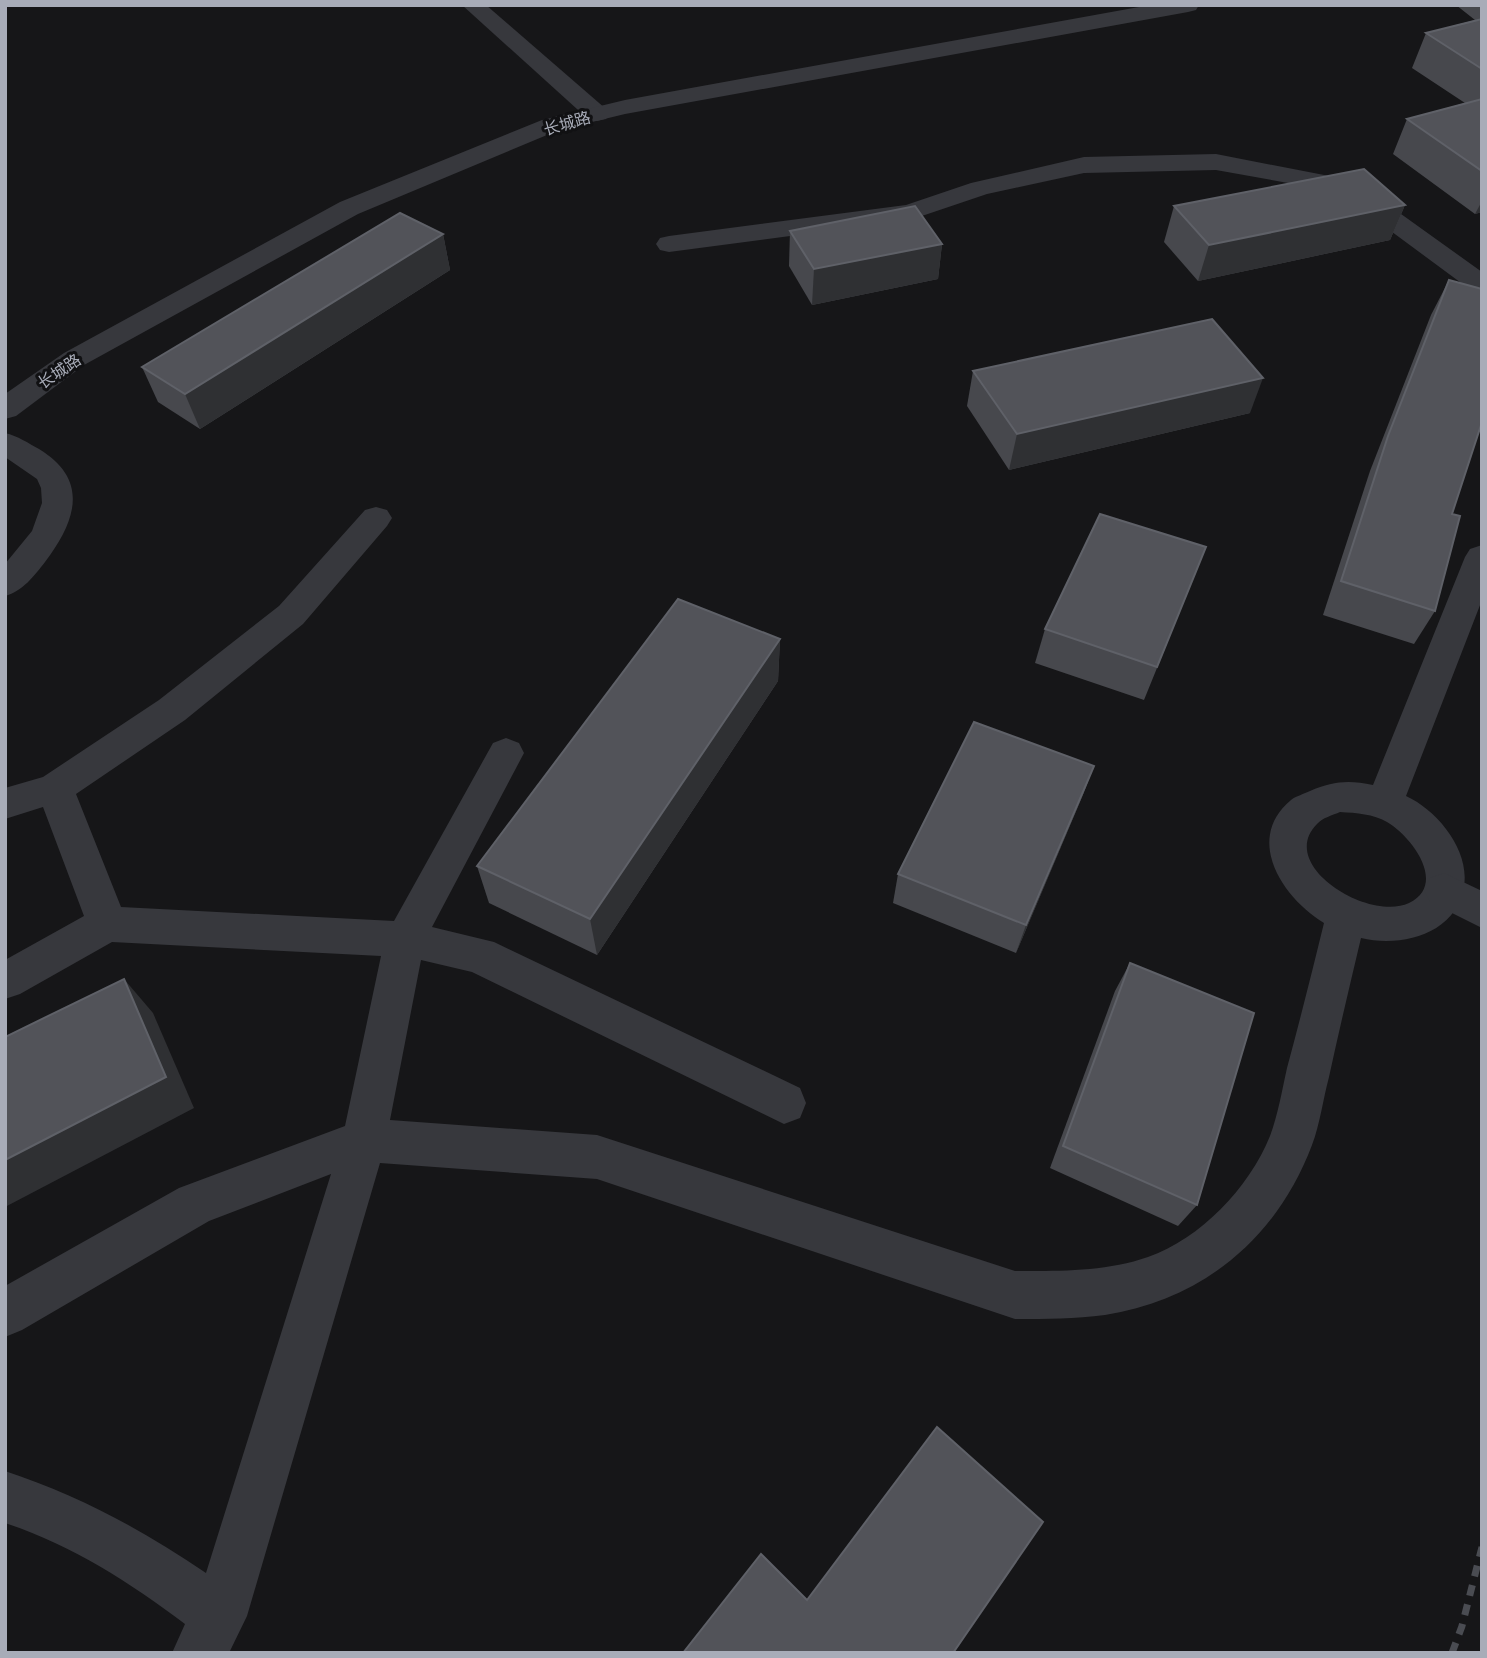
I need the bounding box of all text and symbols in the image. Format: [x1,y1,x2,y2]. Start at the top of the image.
street label: 长城路 [541,108,593,140]
street label: 长城路 [34,350,85,394]

